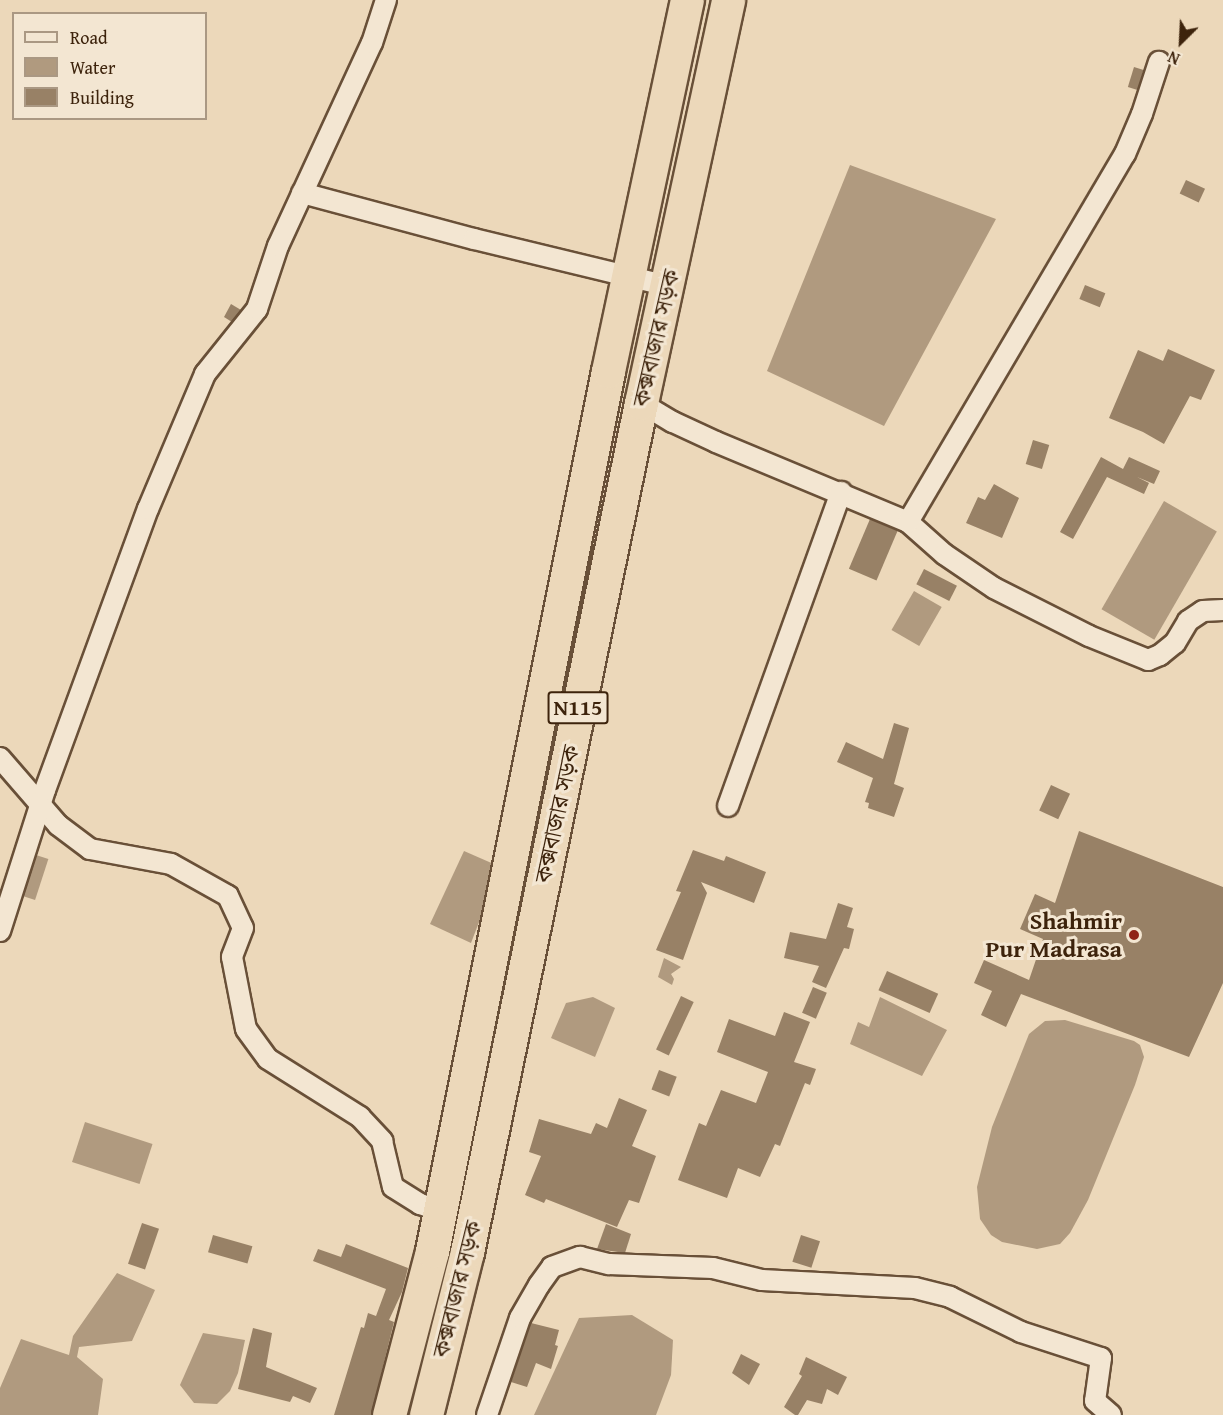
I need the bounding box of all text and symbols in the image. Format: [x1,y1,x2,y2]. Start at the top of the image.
legend [12,12,207,120]
north arrow [1151,12,1211,72]
text: Road [70,24,108,51]
text: N [1164,45,1183,72]
text: Water [70,54,115,81]
text: Building [70,84,134,111]
street label: কক্সবাজার সড়ক [626,267,686,409]
road number: N115 [546,689,610,727]
street label: কক্সবাজার সড়ক [528,743,586,885]
place label: Shahmir Pur Madrasa [986,907,1122,963]
marker: Shahmir Pur Madrasa [1127,928,1141,942]
street label: কক্সবাজার সড়ক [426,1218,488,1360]

